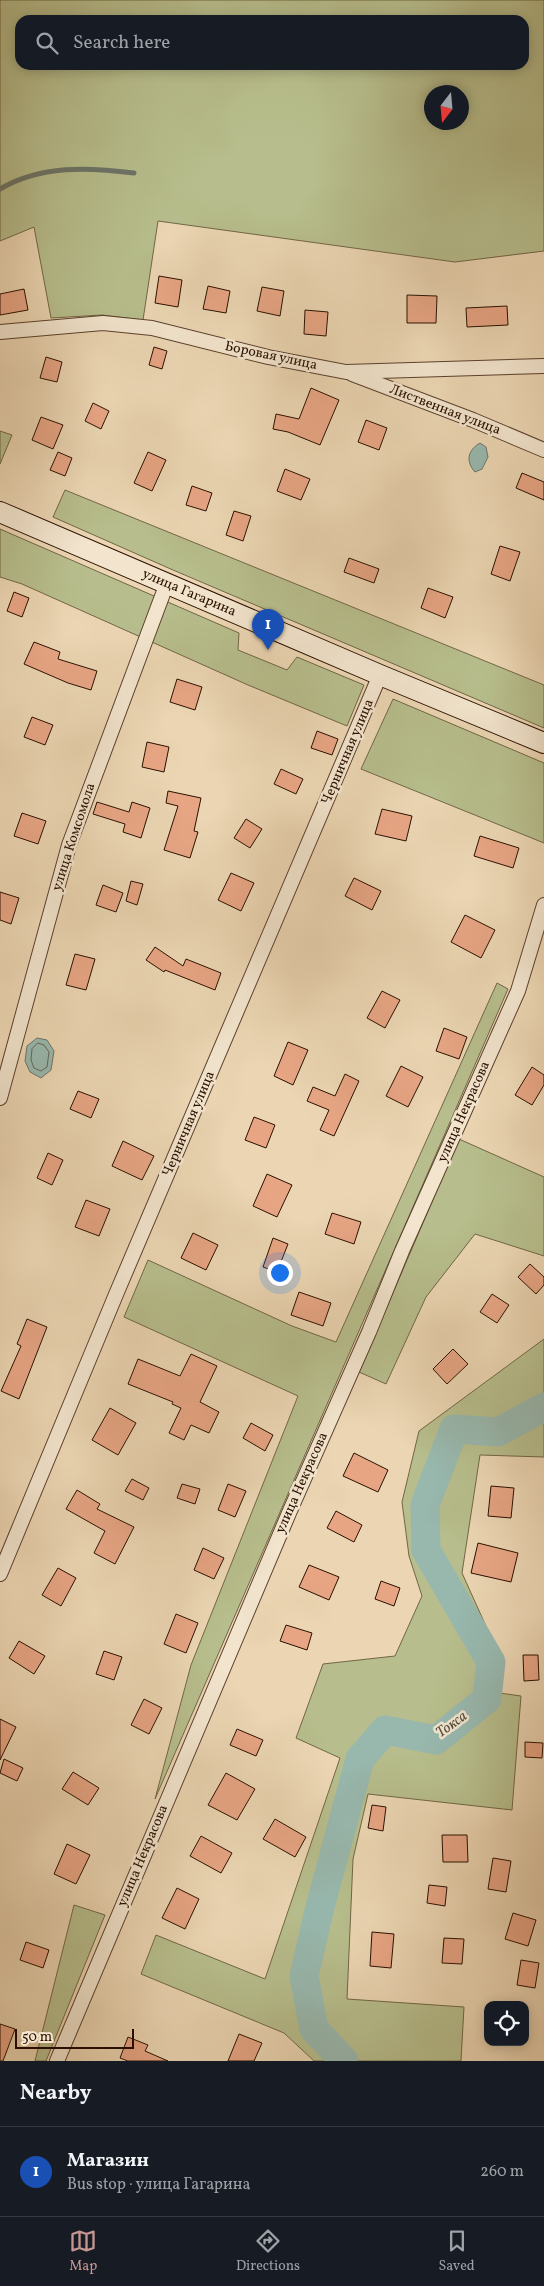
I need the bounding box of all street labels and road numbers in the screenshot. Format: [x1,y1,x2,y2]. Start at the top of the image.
street label: Боровая улица [223,337,319,375]
street label: Лиственная улица [387,380,503,440]
street label: улица Гагарина [139,565,239,621]
street label: Черничная улица [317,696,379,808]
street label: улица Комсомола [48,780,100,894]
street label: улица Некрасова [433,1058,495,1166]
street label: Черничная улица [158,1068,220,1180]
street label: улица Некрасова [271,1429,333,1537]
street label: улица Некрасова [113,1802,173,1910]

